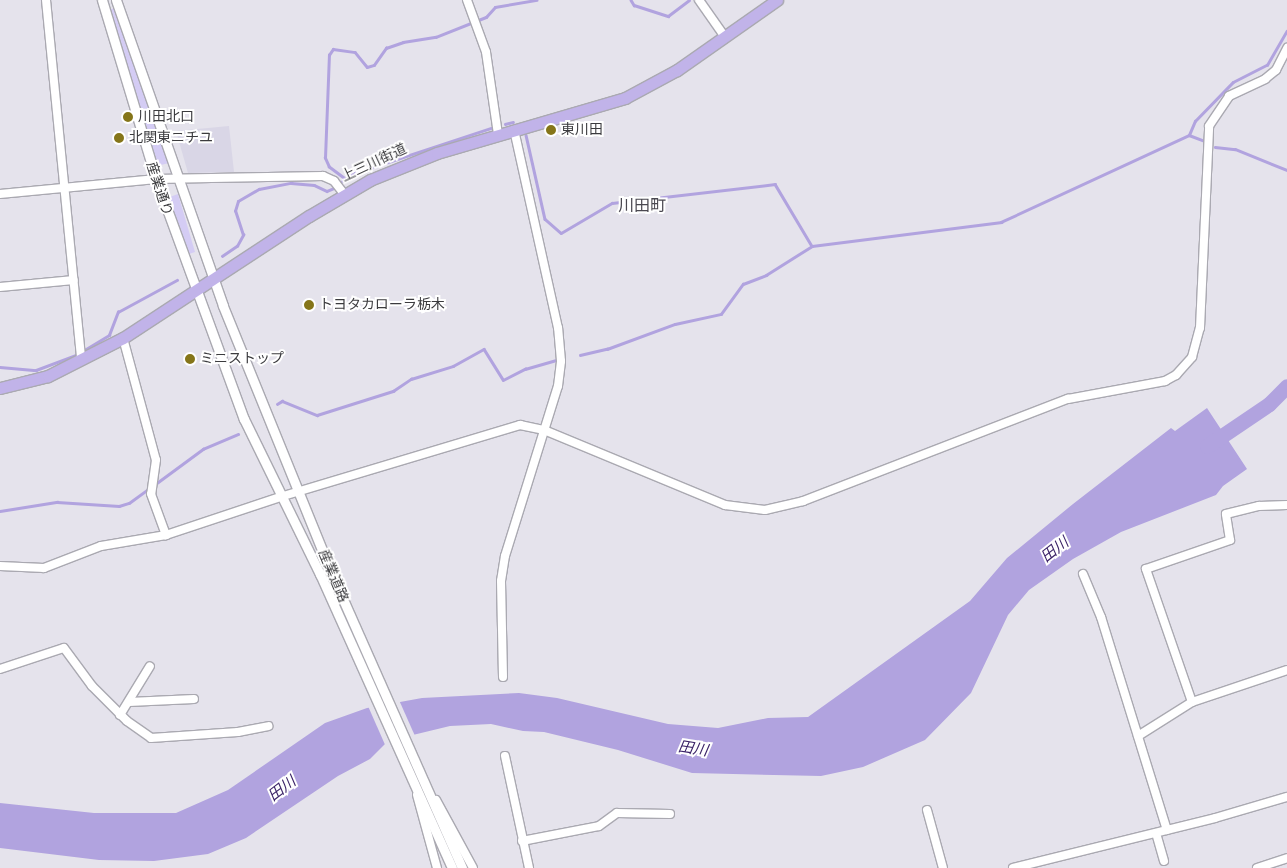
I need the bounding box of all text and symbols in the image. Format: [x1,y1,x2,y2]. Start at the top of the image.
place label: 川田北口 [138,109,194,125]
marker: 川田北口 [122,111,134,123]
place label: 東川田 [561,122,603,138]
marker: 東川田 [545,124,557,136]
place label: 北関東ニチユ [129,130,213,146]
marker: 北関東ニチユ [113,132,125,144]
street label: 上三川街道 [339,141,409,185]
street label: 産業通り [142,160,176,218]
district label: 川田町 [618,196,666,216]
place label: トヨタカローラ栃木 [319,297,445,313]
marker: トヨタカローラ栃木 [303,299,315,311]
place label: ミニストップ [200,351,284,367]
marker: ミニストップ [184,353,196,365]
water label: 田川 [1038,534,1072,566]
street label: 産業道路 [314,547,352,605]
water label: 田川 [677,738,709,760]
water label: 田川 [265,773,299,805]

